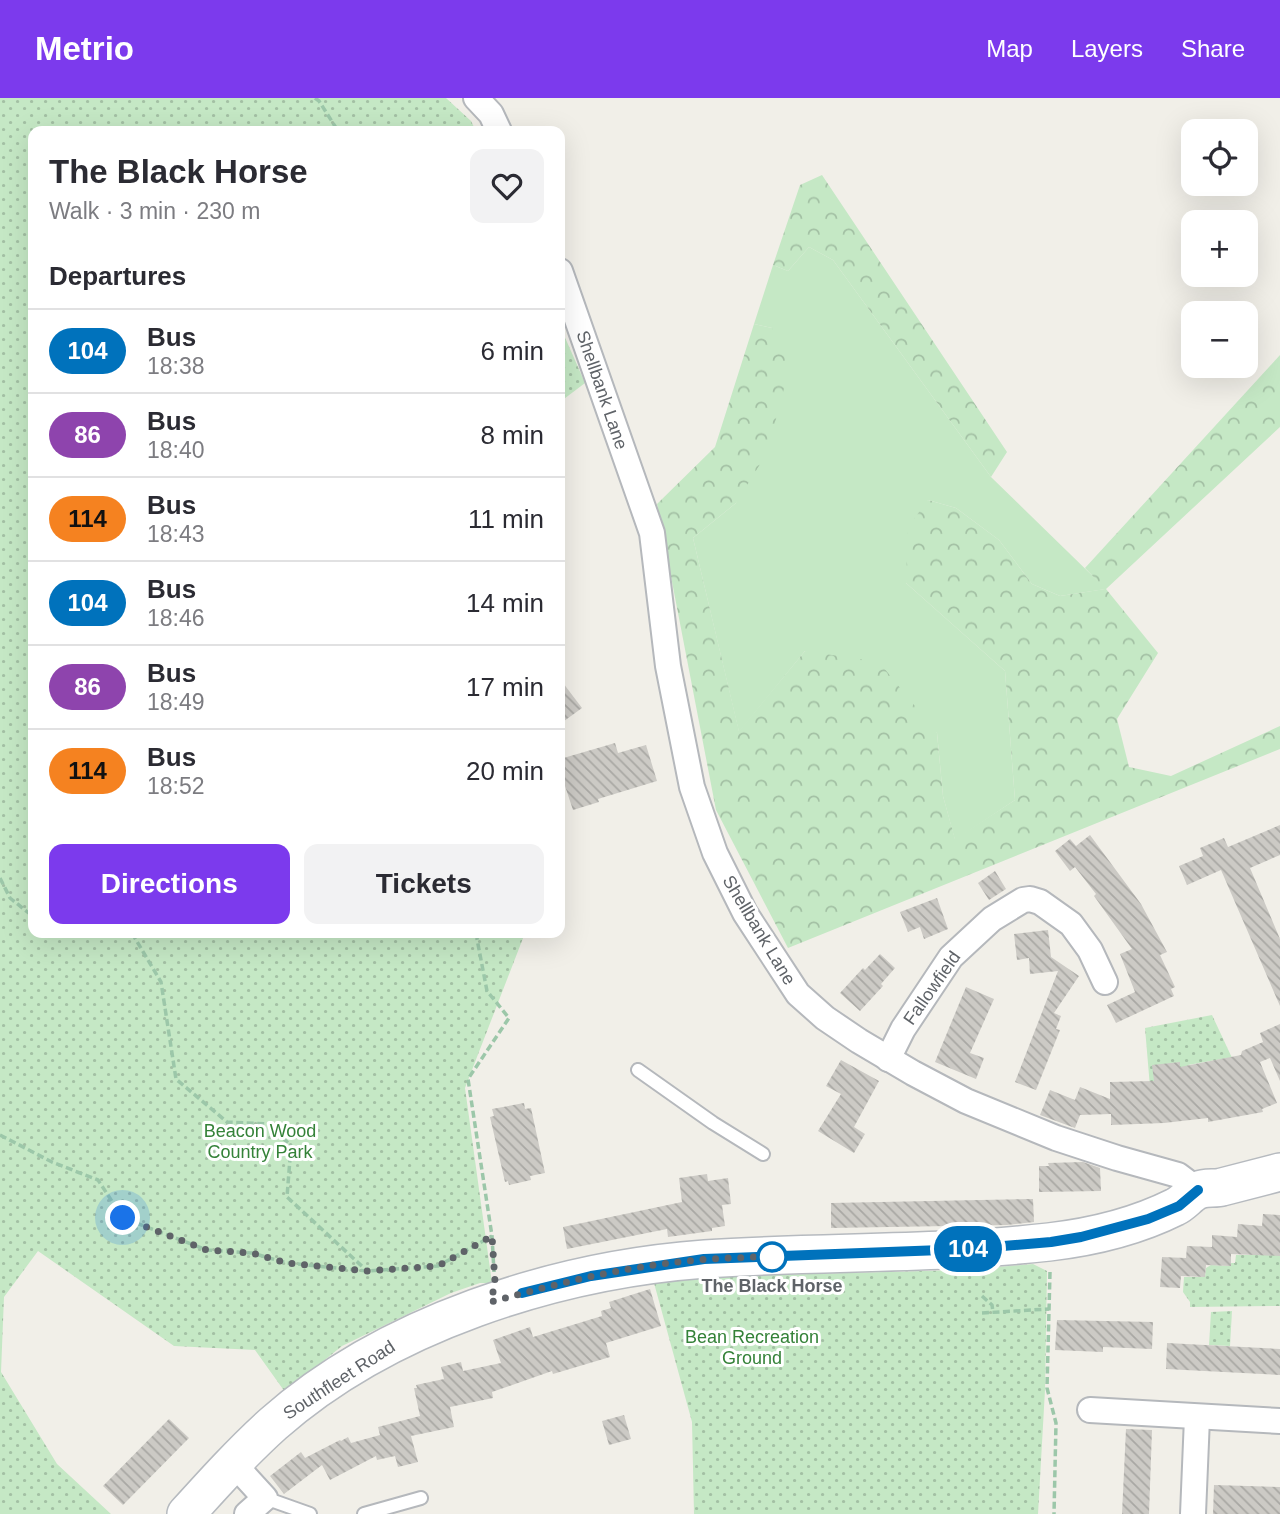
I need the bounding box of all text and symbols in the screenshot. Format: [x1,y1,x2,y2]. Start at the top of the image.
text: Metrio [35,30,134,67]
text: Map [986,35,1033,62]
text: Layers [1071,35,1143,62]
text: Share [1181,35,1245,62]
map controls [1181,119,1258,378]
button: locate [1181,119,1258,196]
button: heart [470,149,544,223]
text: The Black Horse [49,153,308,190]
text: Walk · 3 min · 230 m [49,198,260,224]
button: + [1181,210,1258,287]
text: Departures [49,261,186,291]
button: − [1181,301,1258,378]
text: Bus [147,322,196,352]
street label: Shellbank Lane [572,328,632,452]
text: 6 min [480,336,544,366]
text: 104 [67,337,108,364]
text: 18:38 [147,353,205,379]
text: Bus [147,406,196,436]
text: 8 min [480,420,544,450]
text: 86 [74,421,101,448]
text: 18:40 [147,437,205,463]
text: Bus [147,490,196,520]
text: 11 min [468,504,544,534]
text: 114 [68,505,107,532]
text: 18:43 [147,521,205,547]
text: Bus [147,574,196,604]
text: 14 min [466,588,544,618]
text: 104 [67,589,108,616]
text: 18:46 [147,605,205,631]
text: Bus [147,658,196,688]
text: 17 min [466,672,544,702]
text: 86 [74,673,101,700]
text: 18:49 [147,689,205,715]
text: Bus [147,742,196,772]
text: 20 min [466,756,544,786]
text: 114 [68,757,107,784]
text: 18:52 [147,773,205,799]
button: Directions [49,844,290,924]
button: Tickets [304,844,544,924]
street label: Shellbank Lane [718,872,800,988]
street label: Fallowfield [899,947,965,1029]
park label: Beacon Wood Country Park [204,1121,316,1162]
your location [105,1200,140,1235]
line badge: 104 [928,1226,1008,1272]
text: 104 [948,1235,988,1262]
marker: The Black Horse [757,1242,787,1272]
place label: The Black Horse [701,1276,843,1296]
park label: Bean Recreation Ground [685,1327,819,1368]
street label: Southfleet Road [279,1336,399,1424]

